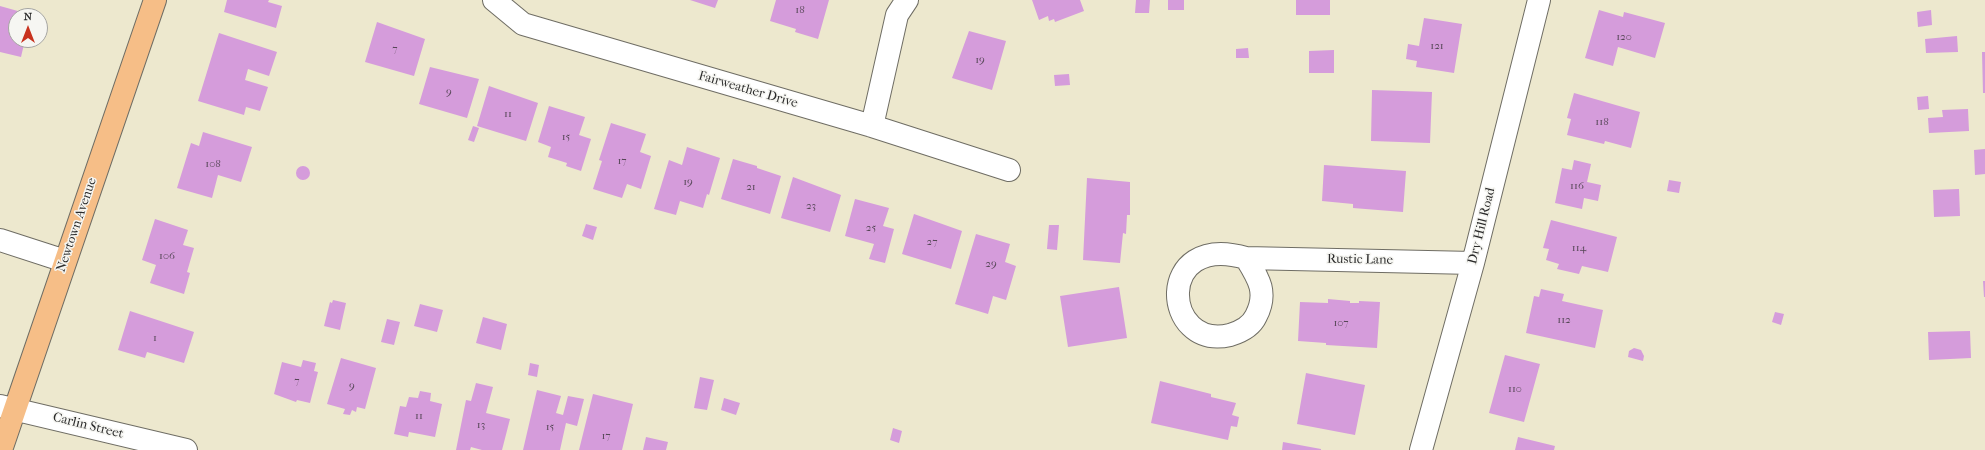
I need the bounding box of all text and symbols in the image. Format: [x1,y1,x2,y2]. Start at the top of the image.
house number: 18 [795,3,805,17]
north arrow [8,8,48,48]
text: N [24,10,32,23]
house number: 120 [1616,30,1632,44]
house number: 121 [1430,39,1444,53]
house number: 7 [392,42,398,56]
house number: 19 [975,53,985,67]
street label: Fairweather Drive [697,68,799,112]
house number: 9 [446,85,452,99]
house number: 11 [504,107,512,121]
house number: 118 [1595,115,1609,129]
house number: 15 [562,130,570,144]
house number: 17 [617,154,627,168]
house number: 108 [205,157,221,171]
house number: 19 [683,175,693,189]
street label: Newtown Avenue [54,176,100,274]
house number: 116 [1570,179,1584,193]
house number: 21 [746,180,756,194]
street label: Dry Hill Road [1465,186,1499,266]
house number: 23 [806,199,816,213]
house number: 25 [866,221,876,235]
house number: 27 [927,235,937,249]
house number: 114 [1572,241,1586,255]
house number: 106 [159,249,175,263]
street label: Rustic Lane [1327,252,1393,268]
house number: 29 [985,257,997,271]
house number: 112 [1557,313,1571,327]
house number: 107 [1333,316,1349,330]
house number: 1 [153,331,157,345]
house number: 7 [294,374,300,388]
house number: 9 [349,379,355,393]
house number: 110 [1508,382,1522,396]
house number: 11 [415,409,423,423]
street label: Carlin Street [51,410,125,442]
house number: 13 [477,418,485,432]
house number: 15 [546,420,554,434]
house number: 17 [601,429,611,443]

